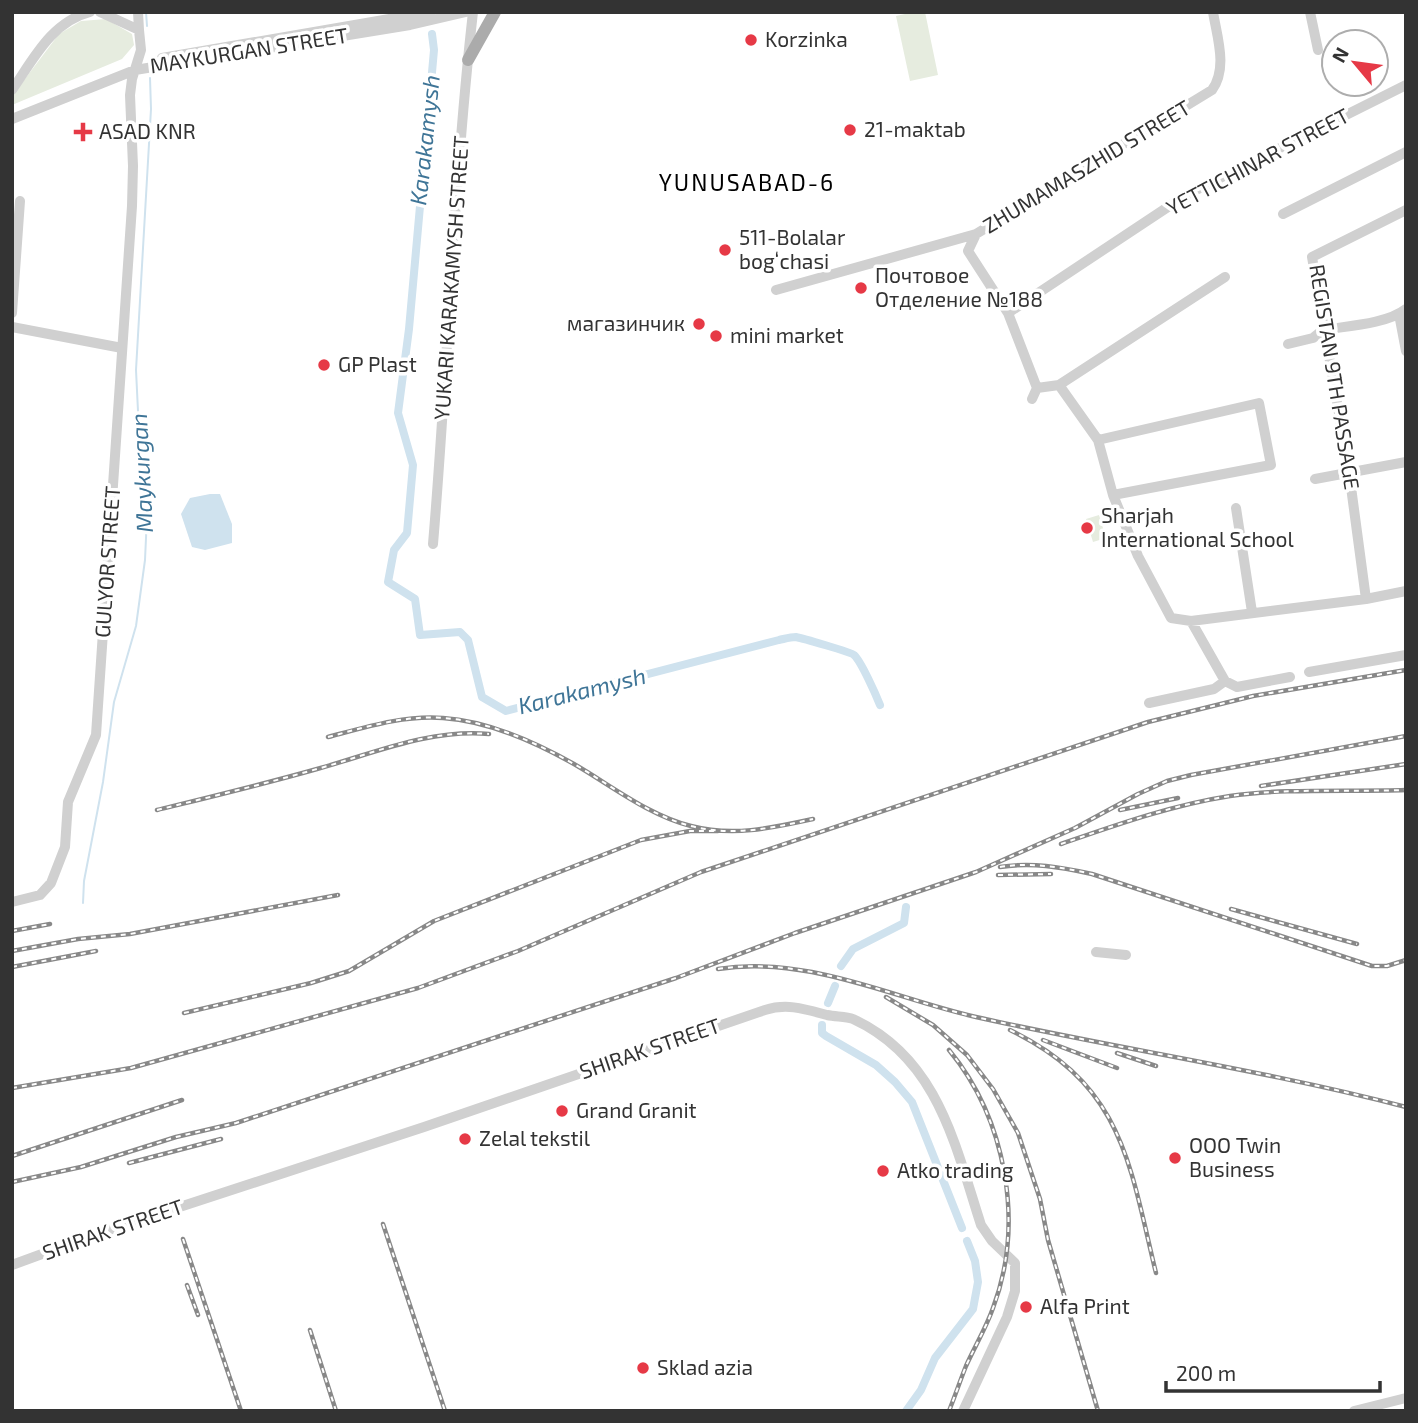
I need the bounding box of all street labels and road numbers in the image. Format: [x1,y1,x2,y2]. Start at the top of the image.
street label: MAYKURGAN STREET [148,22,350,78]
street label: ZHUMAMASZHID STREET [978,94,1194,238]
street label: YETTICHINАR STREET [1162,102,1353,219]
street label: YUKARI KARAKAMYSH STREET [428,135,473,421]
street label: REGISTAN 9TH PASSAGE [1305,262,1366,491]
street label: GULYOR STREET [89,485,124,639]
street label: SHIRAK STREET [576,1012,723,1083]
street label: SHIRAK STREET [39,1193,186,1264]

